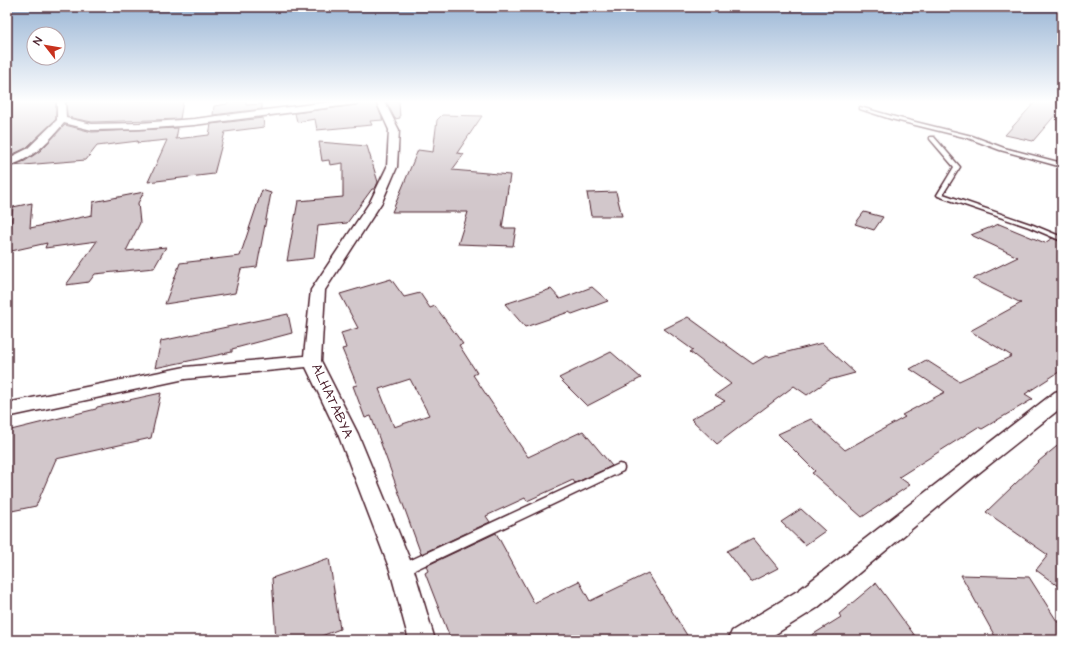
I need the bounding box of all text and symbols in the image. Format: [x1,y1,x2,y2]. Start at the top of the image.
north arrow [26,26,66,66]
text: N [30,34,46,48]
street label: ALHATABYA [306,360,358,442]

